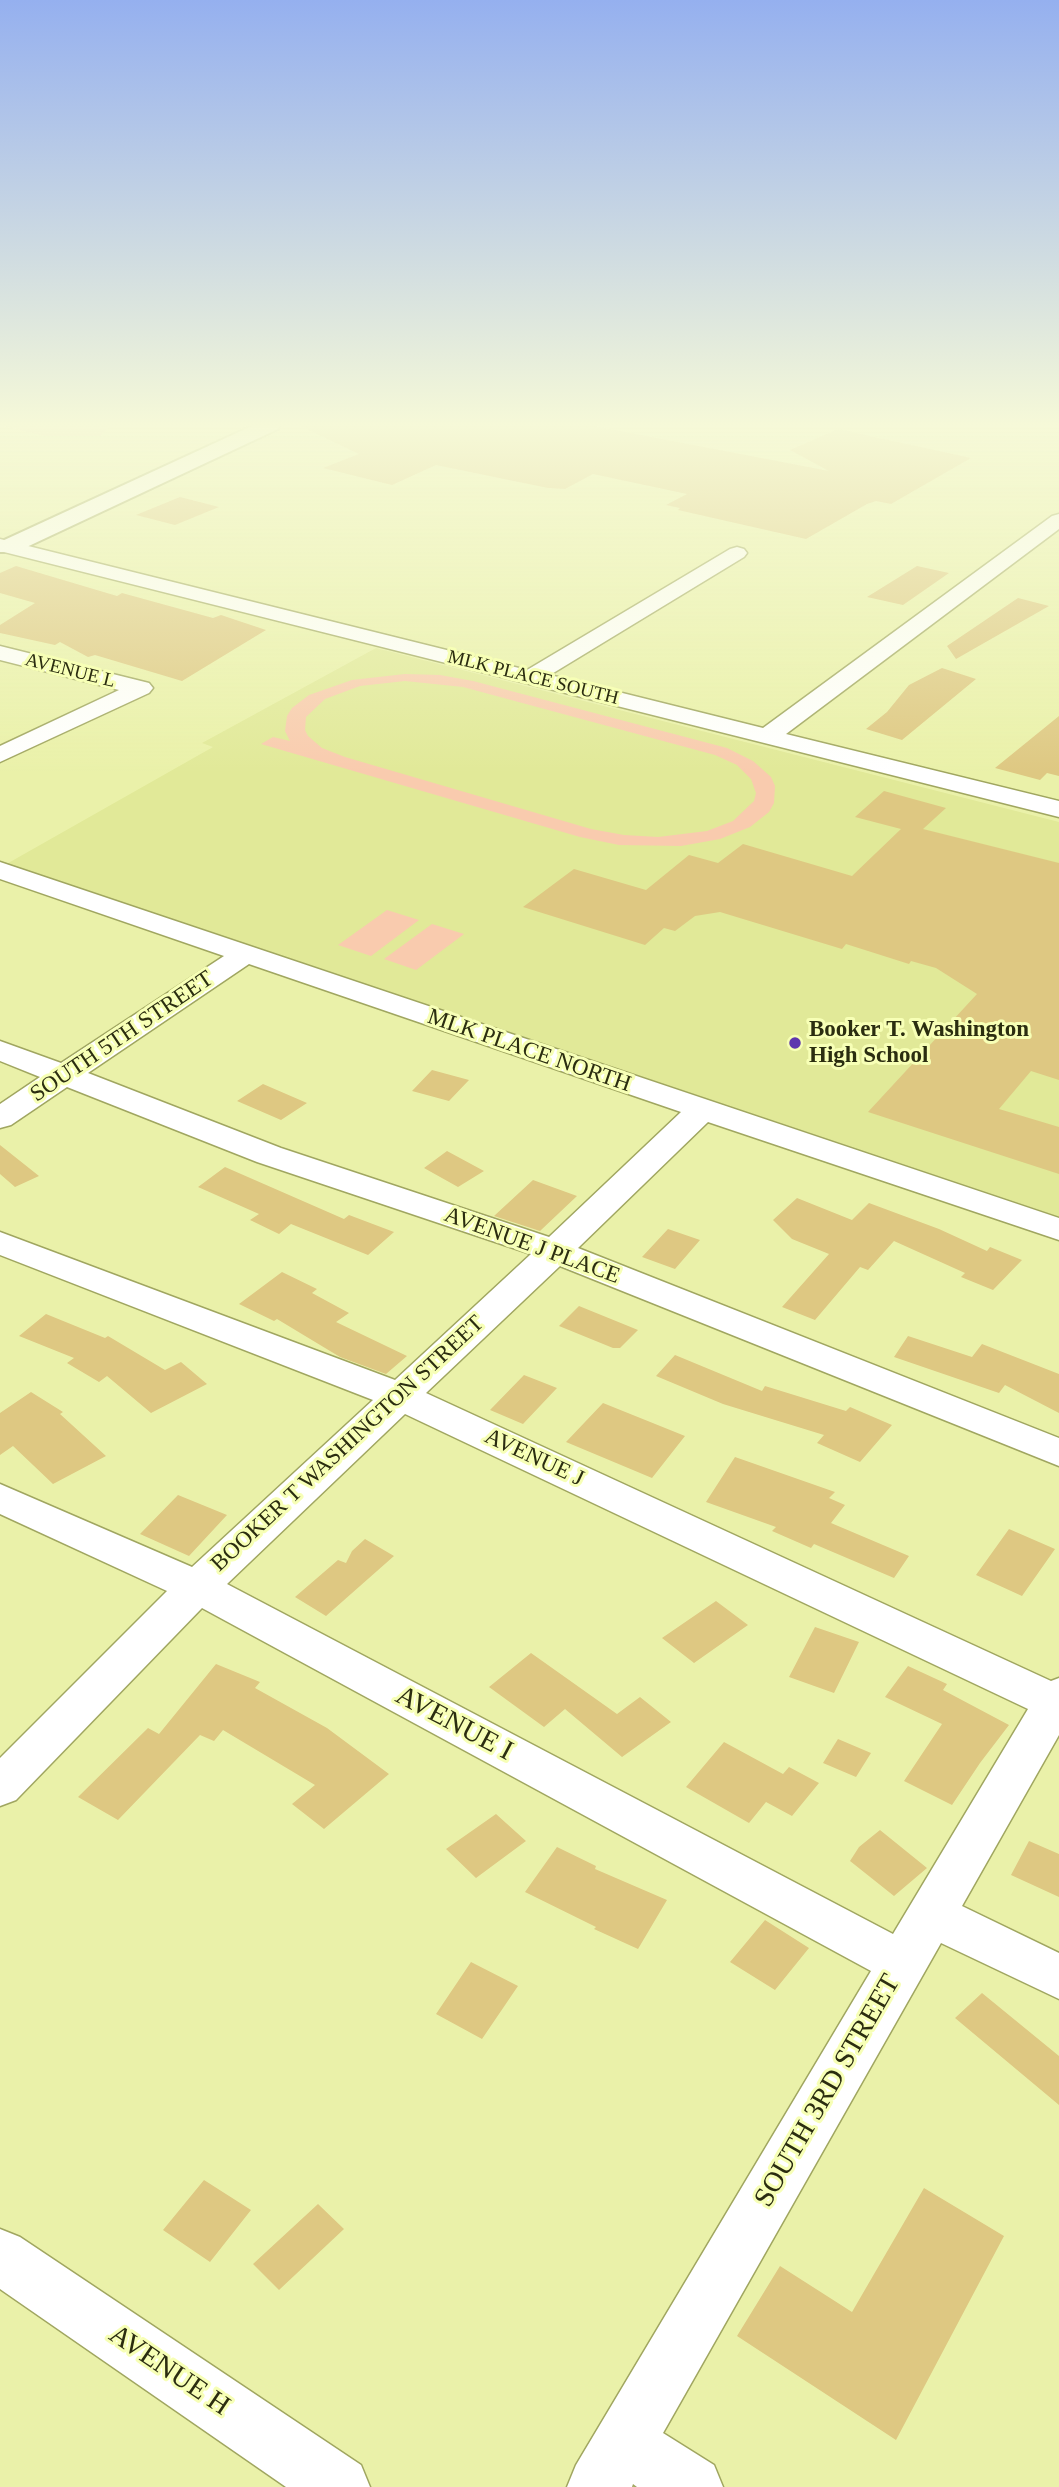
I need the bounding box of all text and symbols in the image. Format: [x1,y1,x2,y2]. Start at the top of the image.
street label: MLK PLACE SOUTH [445,646,621,710]
street label: AVENUE L [23,649,117,693]
street label: SOUTH 5TH STREET [25,966,219,1108]
street label: MLK PLACE NORTH [424,1003,634,1099]
place label: Booker T. Washington High School [809,1016,1029,1070]
marker: Booker T. Washington High School [787,1035,803,1051]
street label: AVENUE J PLACE [440,1201,624,1291]
street label: BOOKER T WASHINGTON STREET [206,1310,490,1578]
street label: AVENUE J [480,1423,588,1493]
street label: AVENUE I [390,1679,518,1769]
street label: SOUTH 3RD STREET [748,1969,908,2213]
street label: AVENUE H [102,2318,236,2424]

